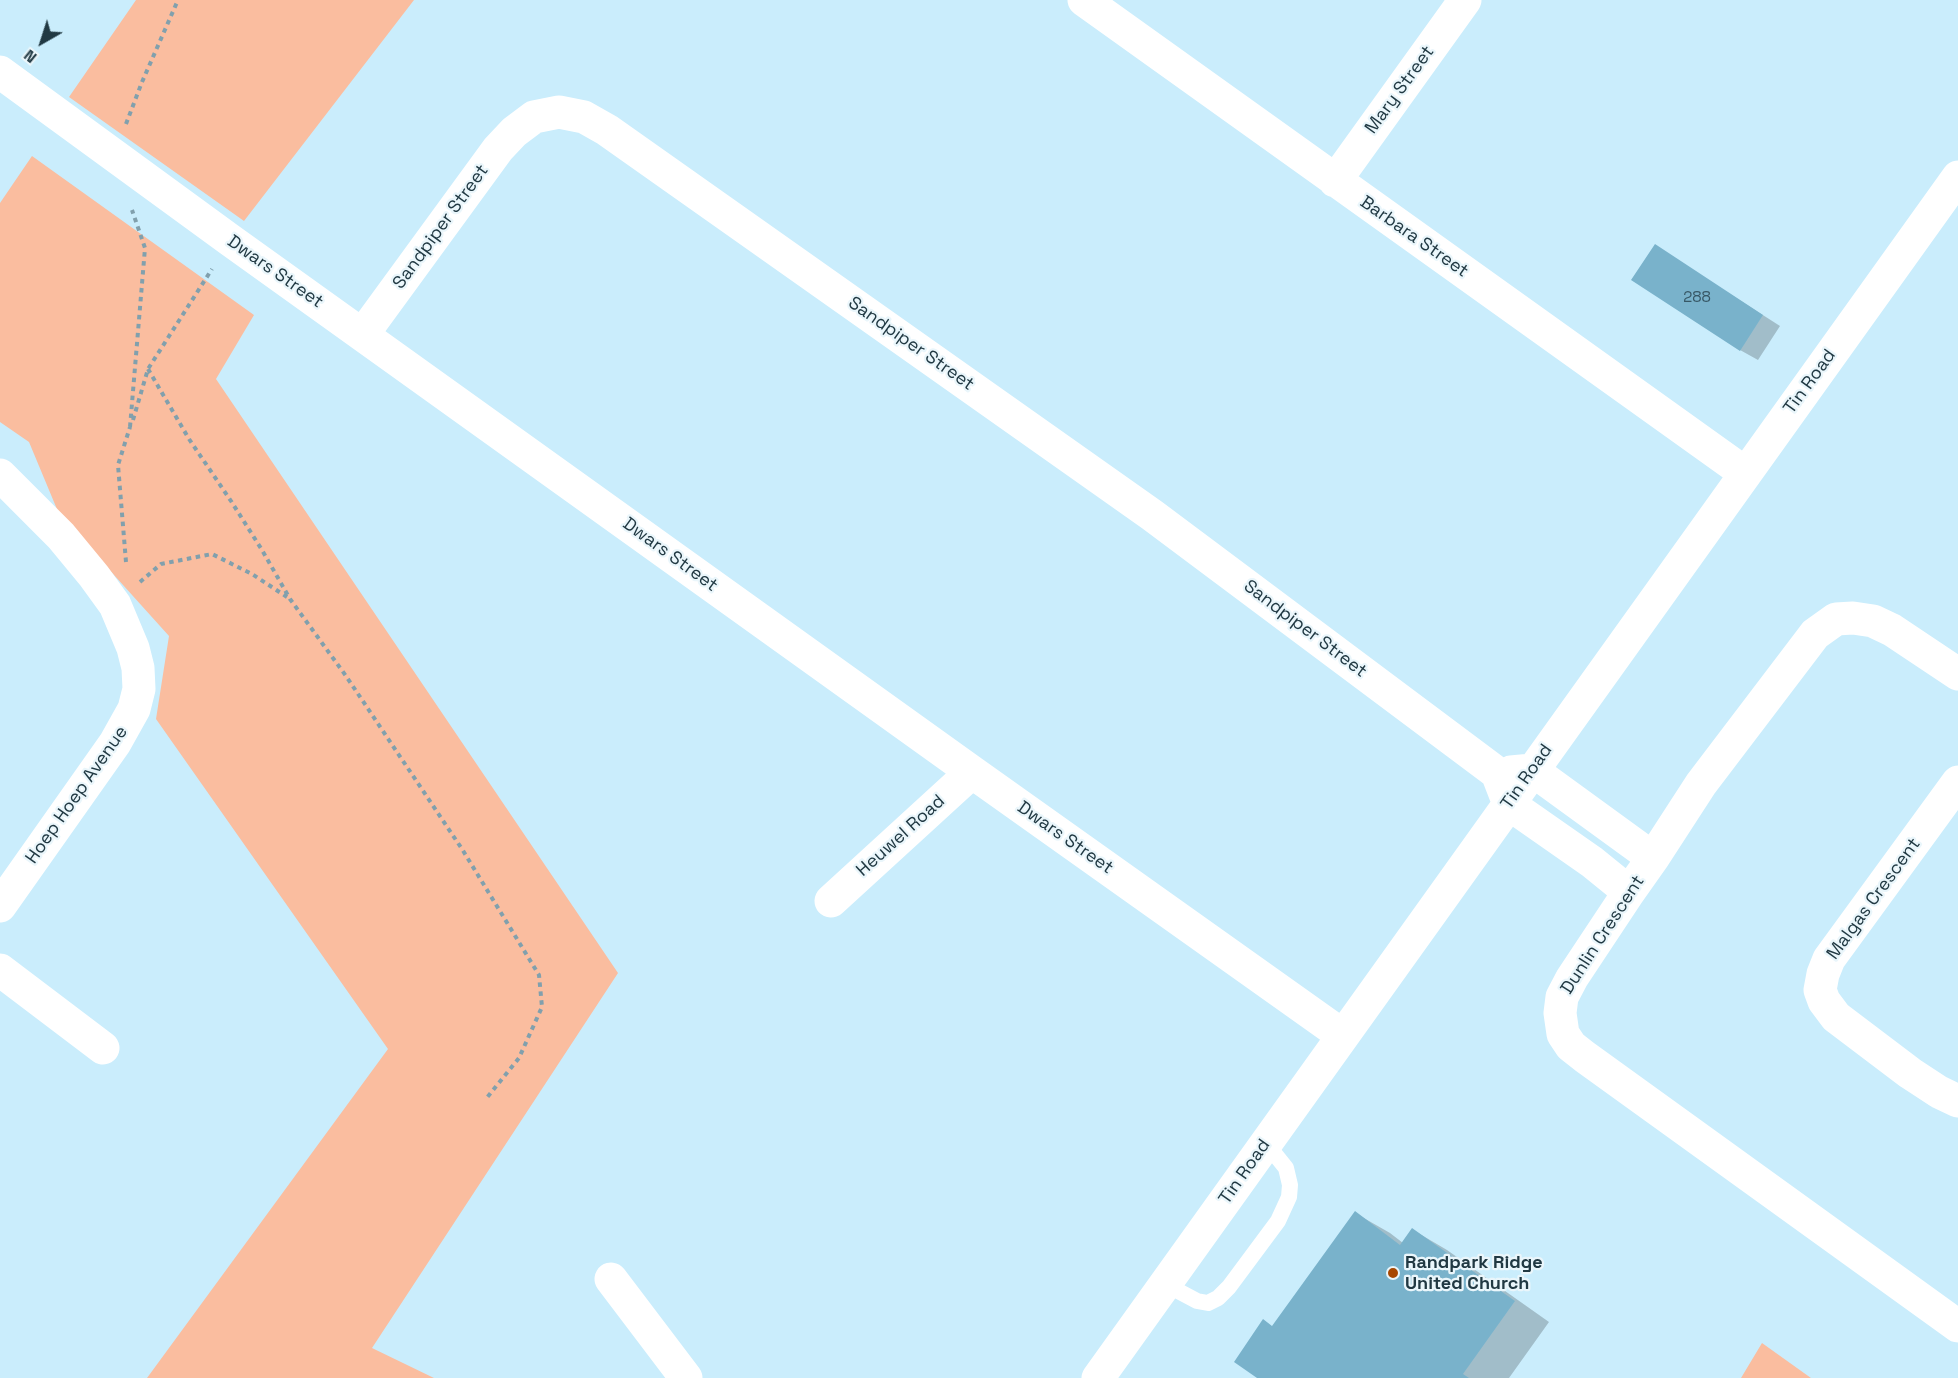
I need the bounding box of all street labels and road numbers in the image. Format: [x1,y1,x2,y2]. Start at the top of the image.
street label: Mary Street [1361,42,1439,138]
street label: Sandpiper Street [389,161,493,293]
street label: Barbara Street [1356,192,1472,282]
street label: Dwars Street [223,231,327,313]
street label: Sandpiper Street [844,293,978,395]
street label: Tin Road [1779,345,1841,419]
street label: Dwars Street [618,513,722,597]
street label: Sandpiper Street [1239,576,1371,682]
street label: Hoep Hoep Avenue [21,722,133,868]
street label: Tin Road [1497,740,1557,814]
street label: Heuwel Road [852,791,950,881]
street label: Dwars Street [1013,797,1117,879]
street label: Malgas Crescent [1823,834,1925,964]
street label: Dunlin Crescent [1557,872,1649,998]
street label: Tin Road [1215,1135,1275,1209]

